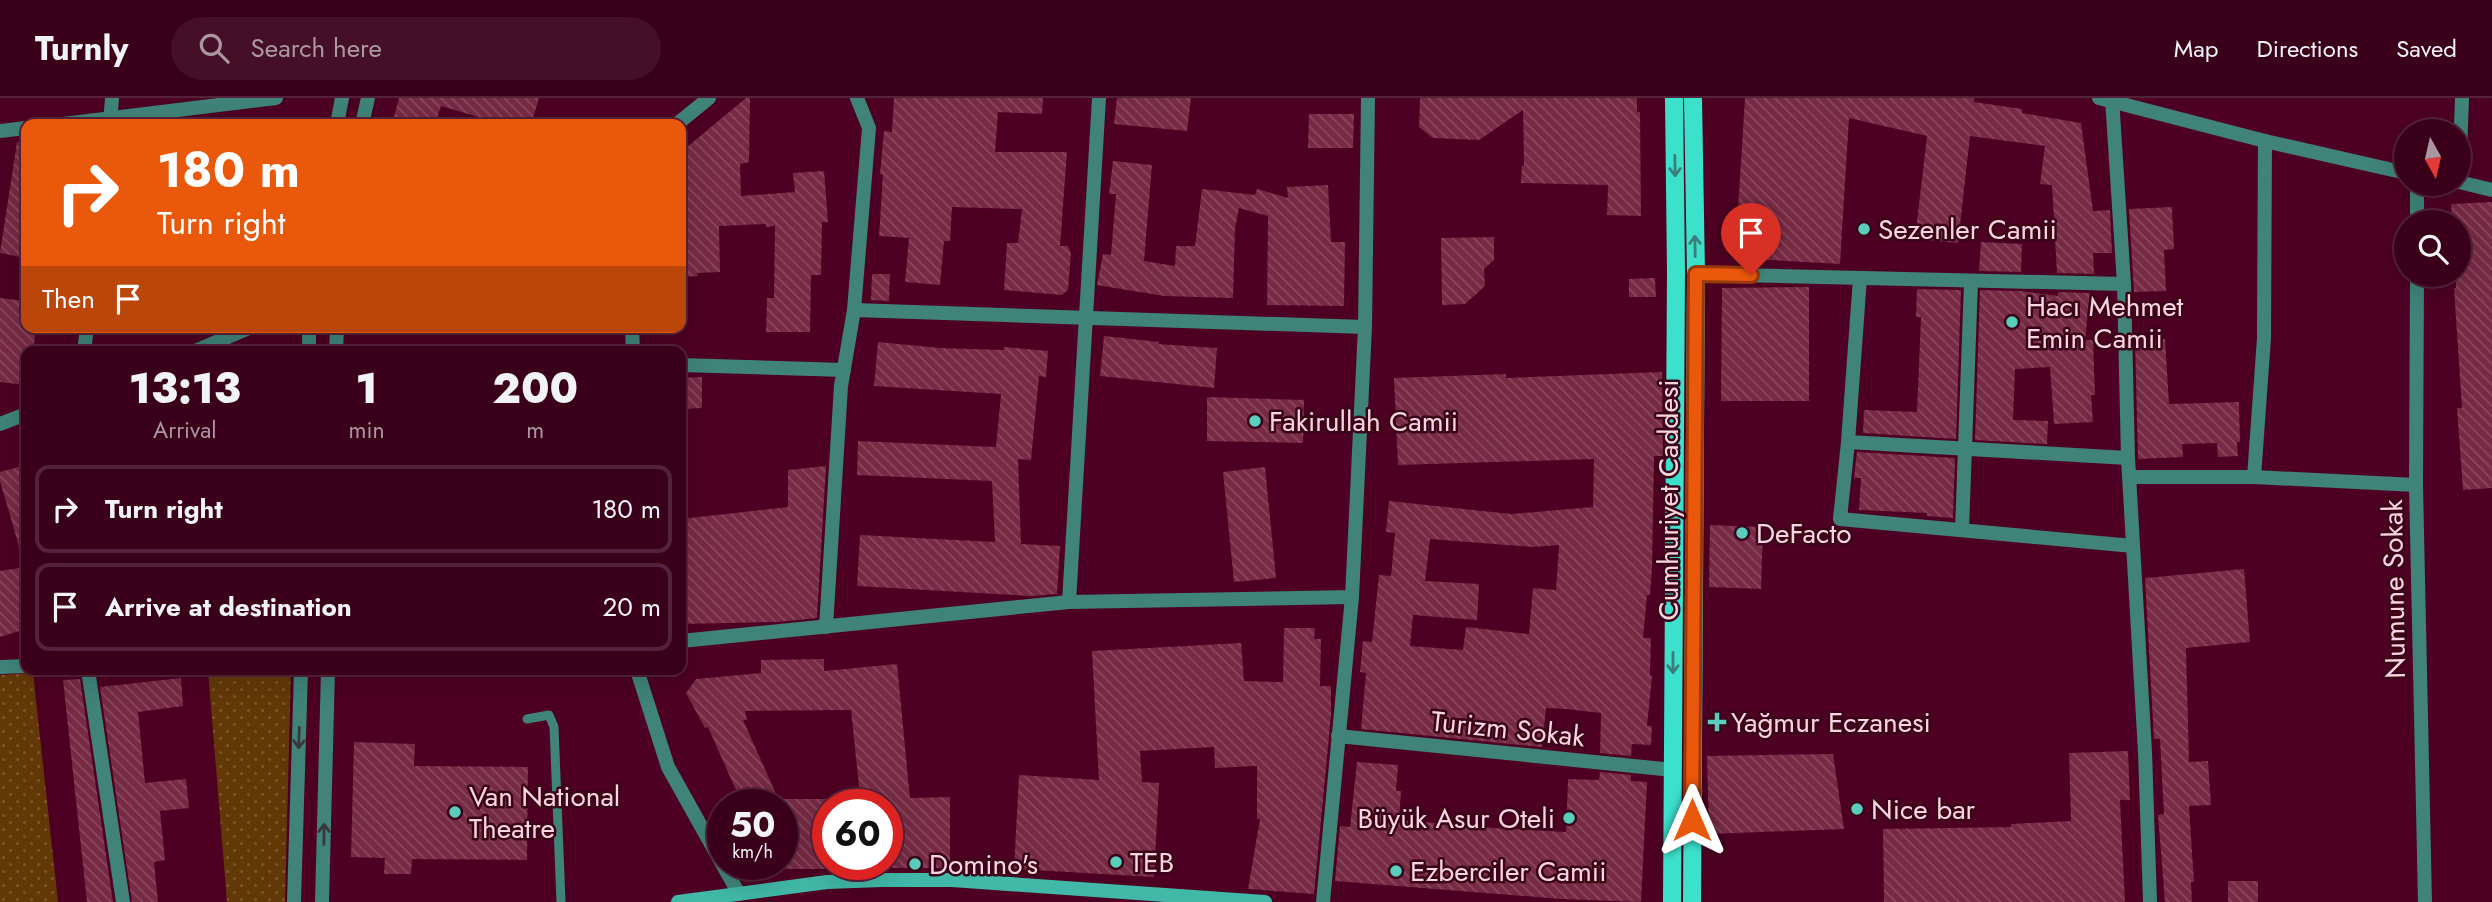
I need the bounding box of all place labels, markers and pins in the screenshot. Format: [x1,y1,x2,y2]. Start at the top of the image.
pin [1721,203,1781,275]
place label: Sezenler Camii [1878,209,2057,250]
marker: Sezenler Camii [1856,221,1872,237]
place label: Hacı Mehmet Emin Camii [2026,286,2184,359]
marker: Hacı Mehmet Emin Camii [2004,314,2020,330]
place label: Fakirullah Camii [1269,401,1458,442]
marker: Fakirullah Camii [1247,413,1263,429]
place label: DeFacto [1756,513,1851,554]
marker: DeFacto [1734,525,1750,541]
place label: Yağmur Eczanesi [1731,702,1931,743]
marker: Yağmur Eczanesi [1709,714,1725,730]
place label: Van National Theatre [469,776,620,849]
place label: Nice bar [1871,789,1976,830]
place label: Büyük Asur Oteli [1357,798,1555,839]
marker: Nice bar [1849,801,1865,817]
marker: Van National Theatre [447,804,463,820]
marker: Büyük Asur Oteli [1561,810,1577,826]
place label: TEB [1130,842,1174,883]
place label: Domino's [929,844,1038,885]
place label: Ezberciler Camii [1410,851,1606,892]
marker: TEB [1108,854,1124,870]
marker: Domino's [907,856,923,872]
marker: Ezberciler Camii [1388,863,1404,879]

